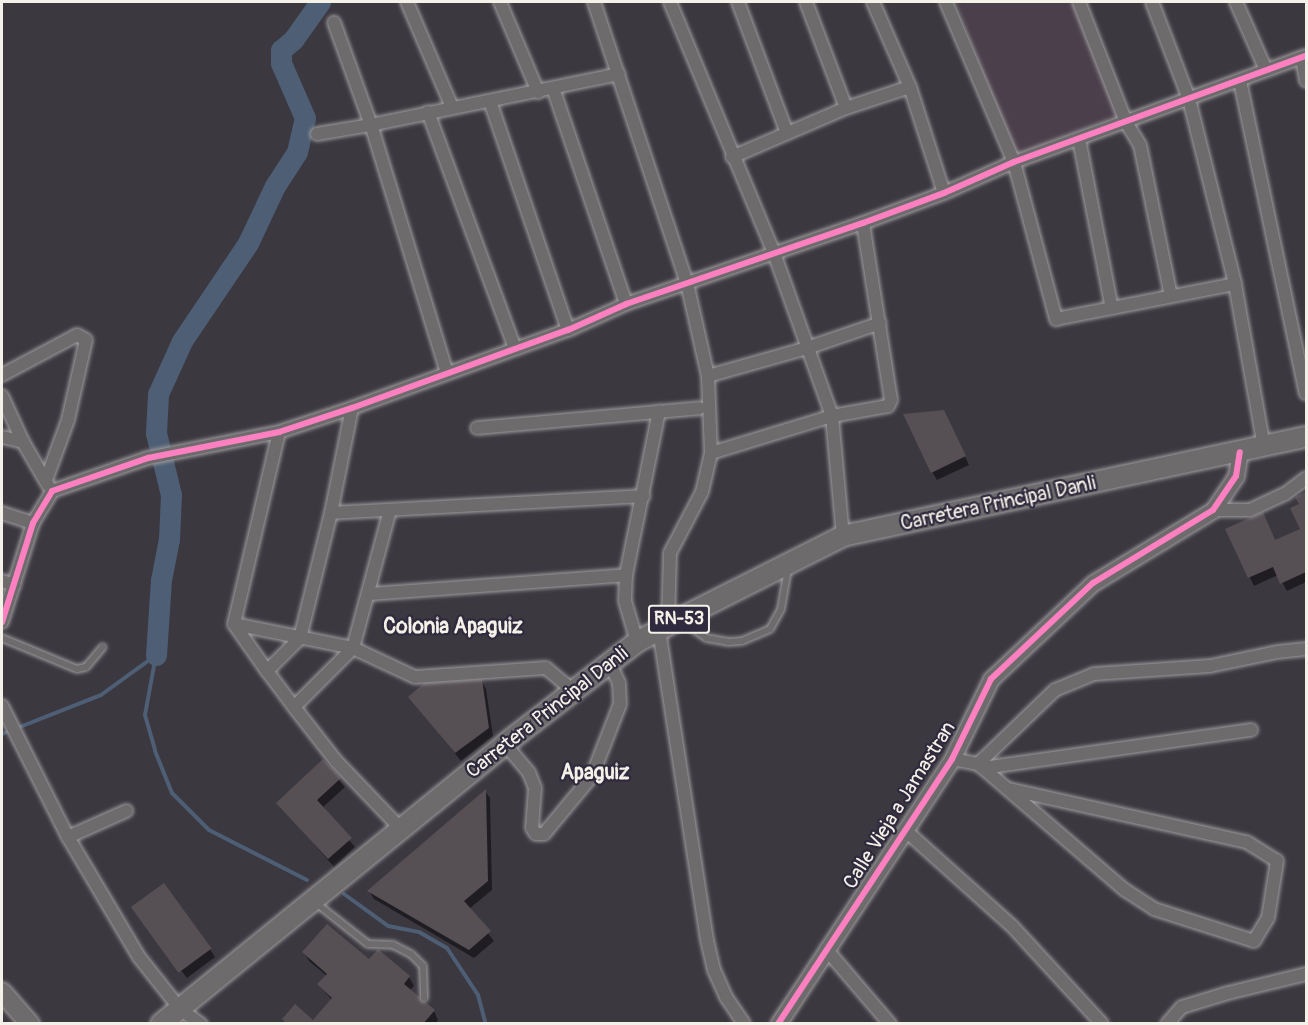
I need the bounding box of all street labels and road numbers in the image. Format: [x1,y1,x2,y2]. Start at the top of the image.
street label: Carretera Principal Danli [898,471,1098,535]
road number: RN-53 [648,604,710,634]
street label: Carretera Principal Danli [461,641,633,783]
street label: Calle Vieja a Jamastran [838,717,960,893]

